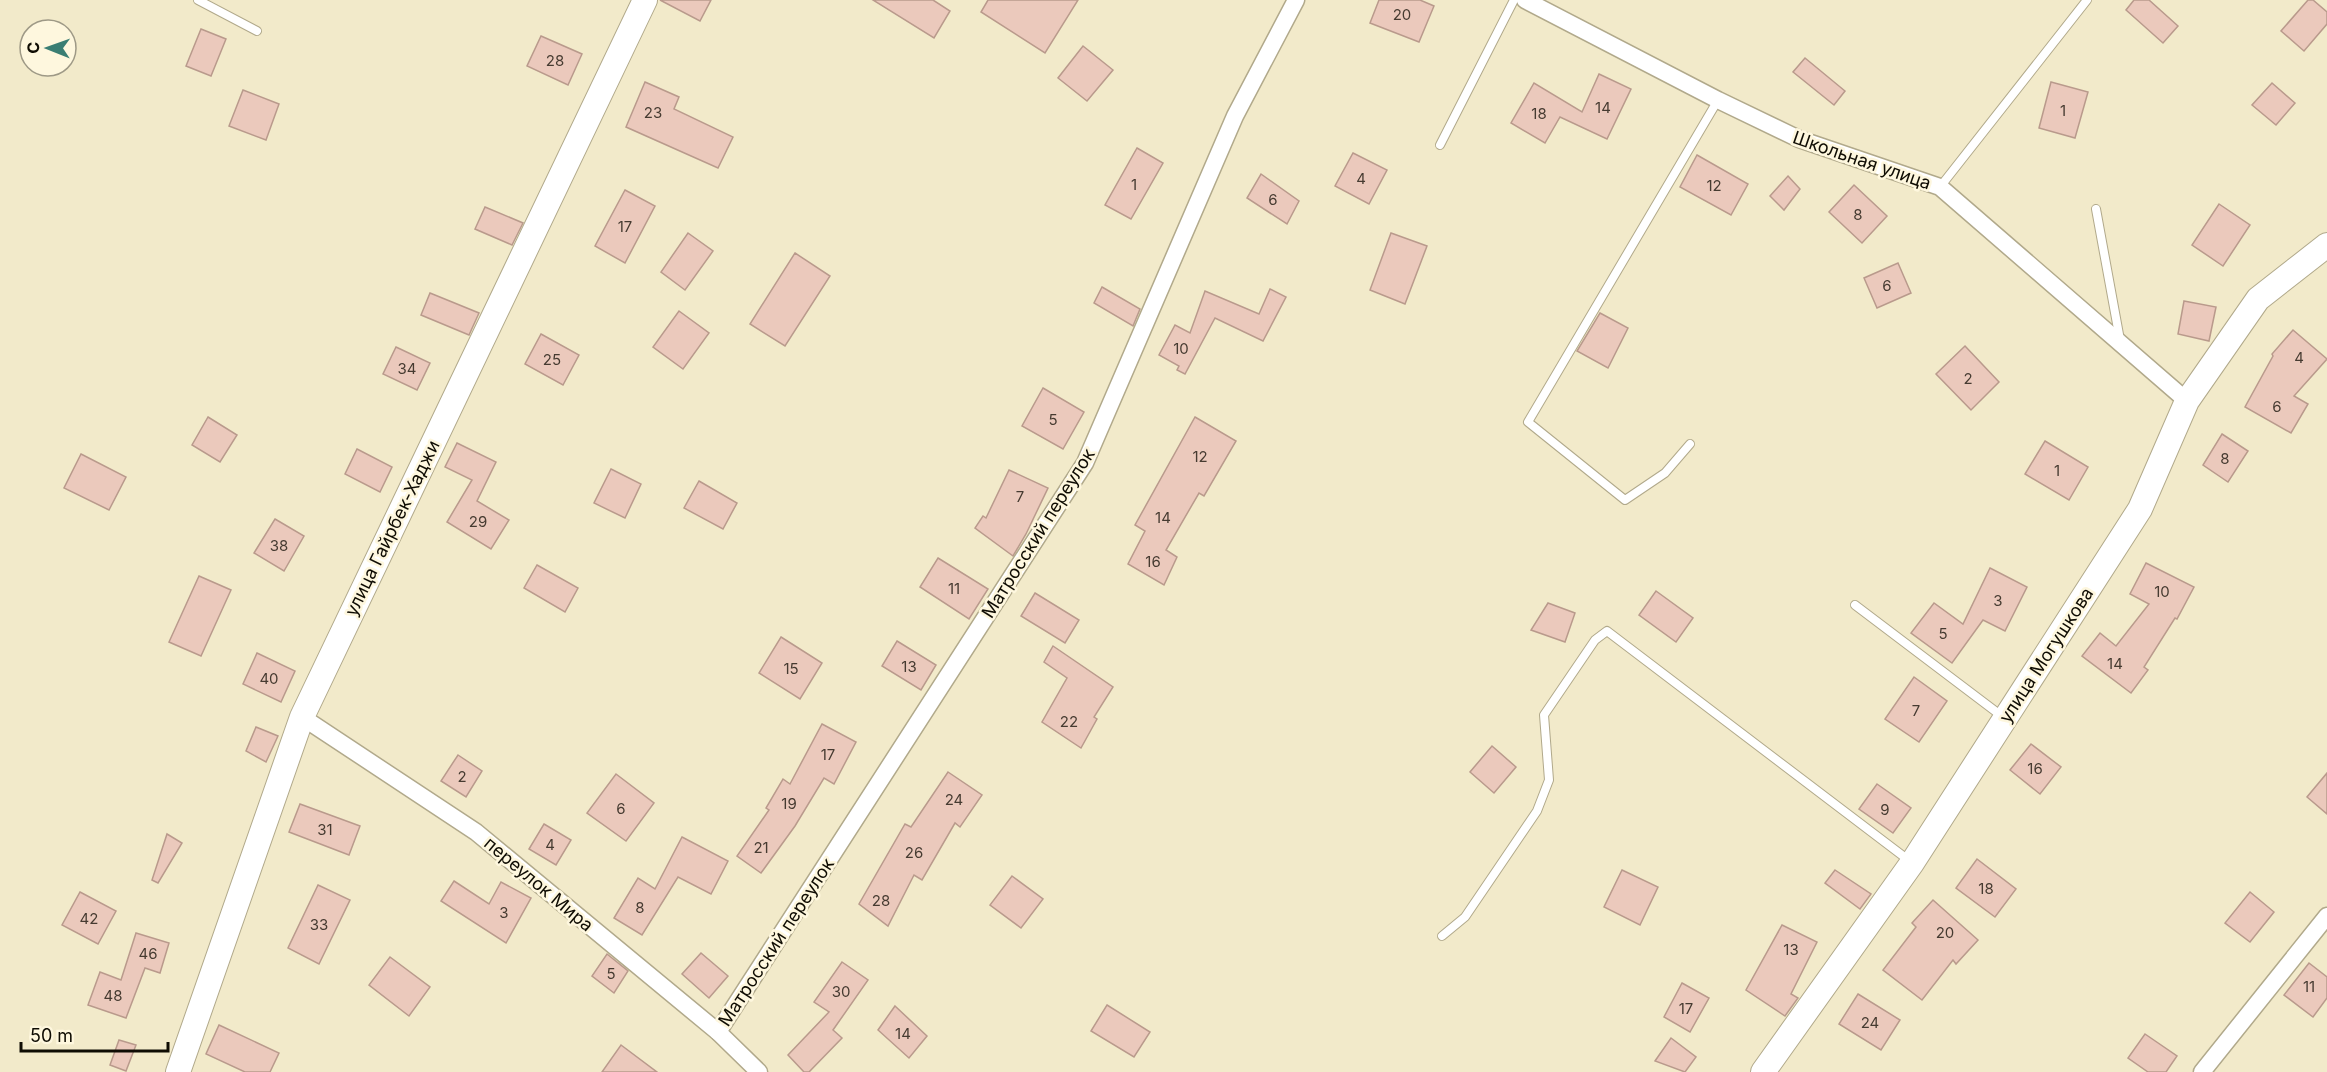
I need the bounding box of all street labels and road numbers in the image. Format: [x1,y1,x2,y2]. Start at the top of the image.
street label: Школьная улица [1790,127,1934,193]
street label: улица Гайрбек-Хаджи [340,437,444,619]
street label: Матросский переулок [977,444,1099,622]
street label: улица Могушкова [1995,584,2097,726]
street label: переулок Мира [480,832,598,936]
street label: Матросский переулок [714,854,838,1030]

